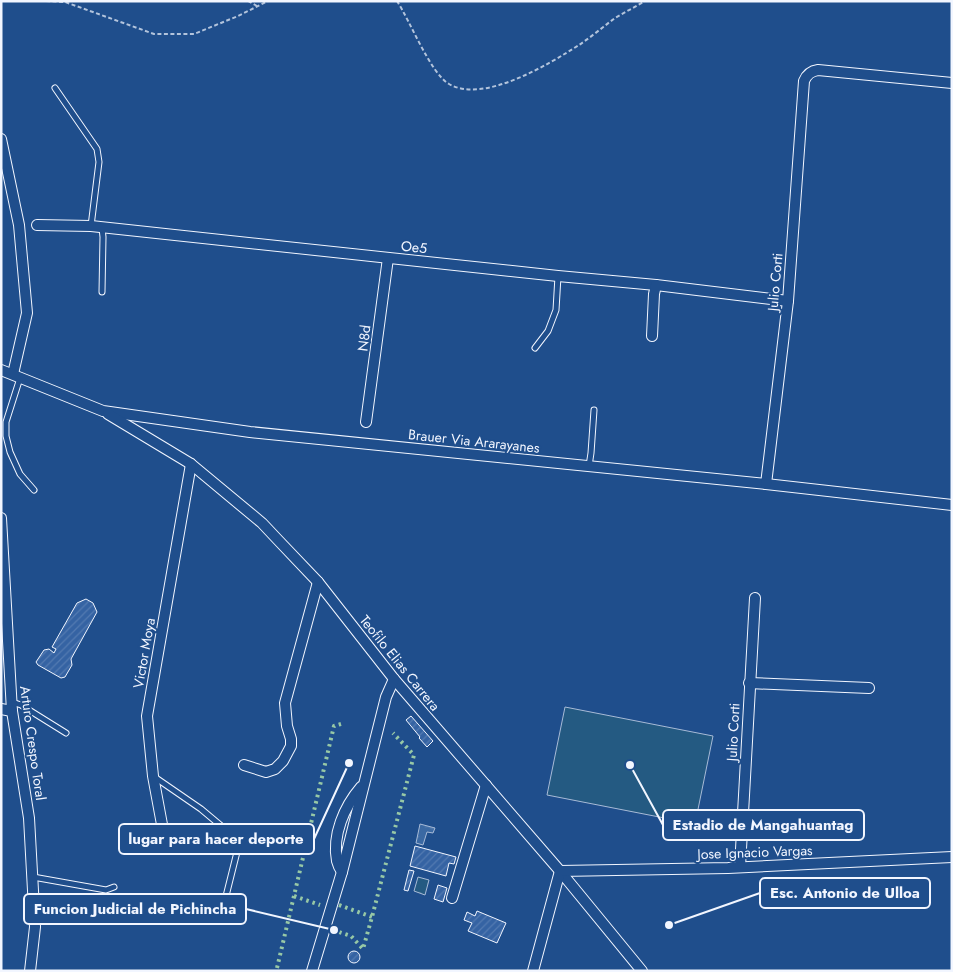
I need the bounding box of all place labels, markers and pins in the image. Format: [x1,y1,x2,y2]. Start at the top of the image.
callout: Estadio de Mangahuantag [663,810,864,840]
callout: lugar para hacer deporte [119,824,314,854]
callout: Esc. Antonio de Ulloa [760,878,930,908]
callout: Funcion Judicial de Pichincha [24,894,246,924]

